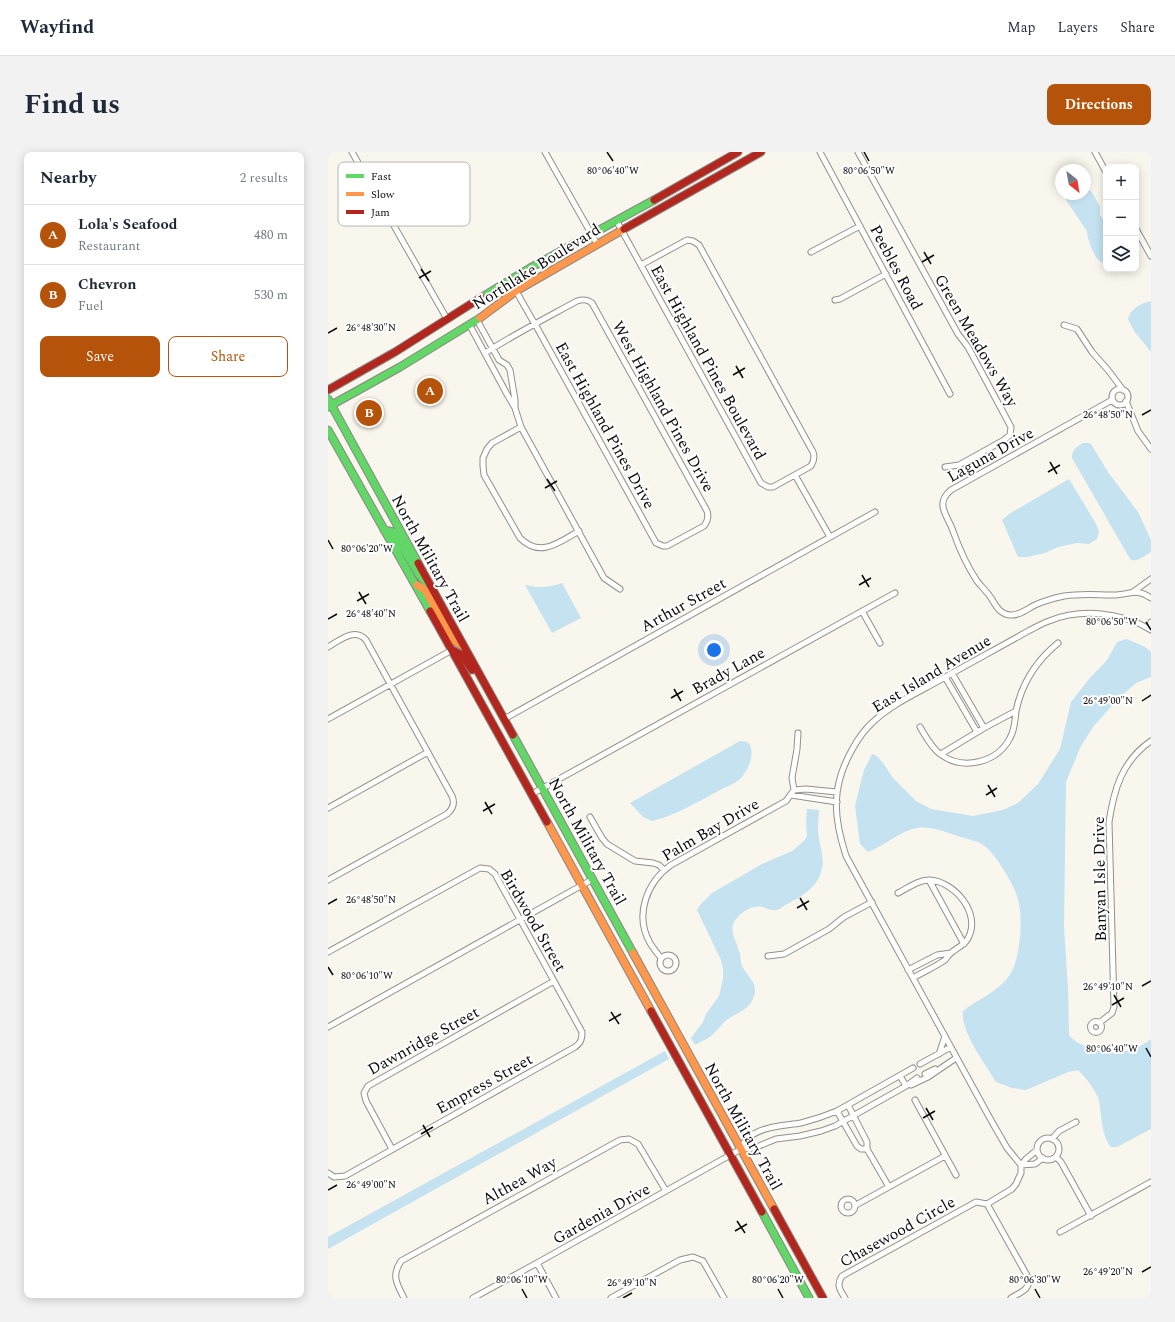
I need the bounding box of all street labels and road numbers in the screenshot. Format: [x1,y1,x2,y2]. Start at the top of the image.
street label: Northlake Boulevard [468,218,605,316]
street label: Peebles Road [864,220,929,315]
street label: East Highland Pines Boulevard [644,260,772,465]
street label: Green Meadows Way [928,270,1025,412]
street label: West Highland Pines Drive [606,316,720,497]
street label: East Highland Pines Drive [549,338,661,513]
street label: Laguna Drive [943,421,1038,489]
street label: North Military Trail [385,490,475,627]
street label: Arthur Street [636,571,731,638]
street label: East Island Avenue [867,629,996,719]
street label: Brady Lane [687,641,769,701]
street label: North Military Trail [542,773,632,910]
street label: Palm Bay Drive [657,792,764,868]
street label: Banyan Isle Drive [1087,816,1113,942]
street label: Birdwood Street [494,865,573,977]
street label: Dawnridge Street [363,1000,484,1081]
street label: Empress Street [432,1047,537,1120]
street label: North Military Trail [698,1058,788,1195]
street label: Althea Way [478,1150,562,1211]
street label: Gardenia Drive [548,1177,655,1251]
street label: Chasewood Circle [835,1190,960,1274]

